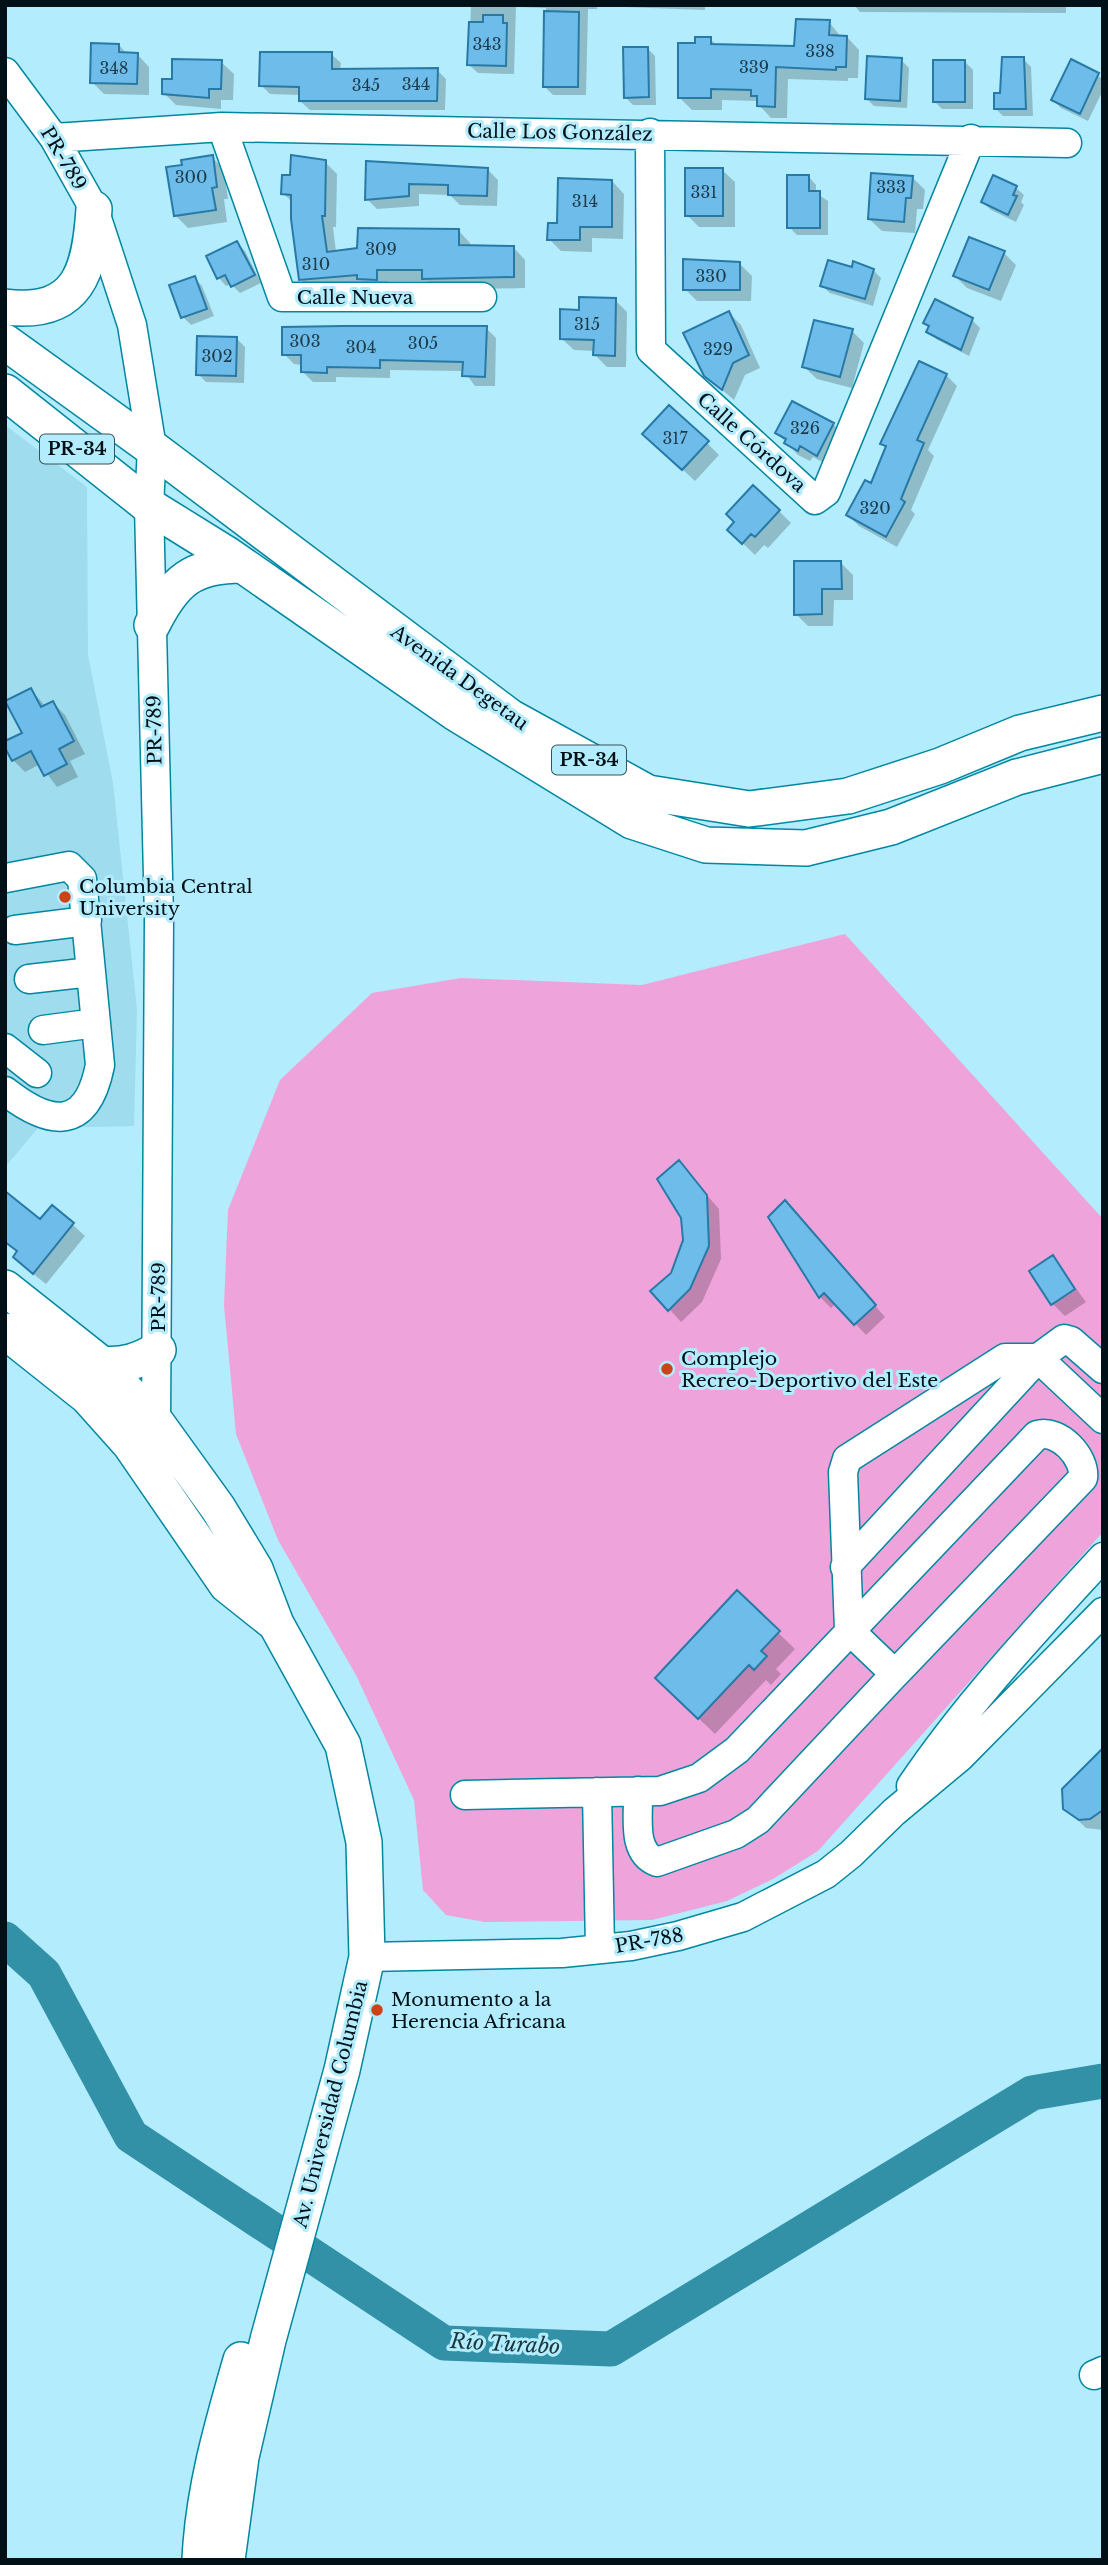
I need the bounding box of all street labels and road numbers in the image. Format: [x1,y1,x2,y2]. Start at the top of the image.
street label: Calle Los González [467,119,653,146]
street label: PR-789 [36,122,91,194]
street label: Calle Nueva [297,286,414,309]
street label: Calle Córdova [693,388,811,497]
road number: PR-34 [40,434,114,463]
street label: Avenida Degetau [386,619,533,735]
street label: PR-789 [142,695,167,765]
road number: PR-34 [552,746,626,774]
street label: PR-789 [147,1262,170,1332]
street label: PR-788 [613,1923,685,1958]
street label: Av. Universidad Columbia [288,1978,372,2231]

